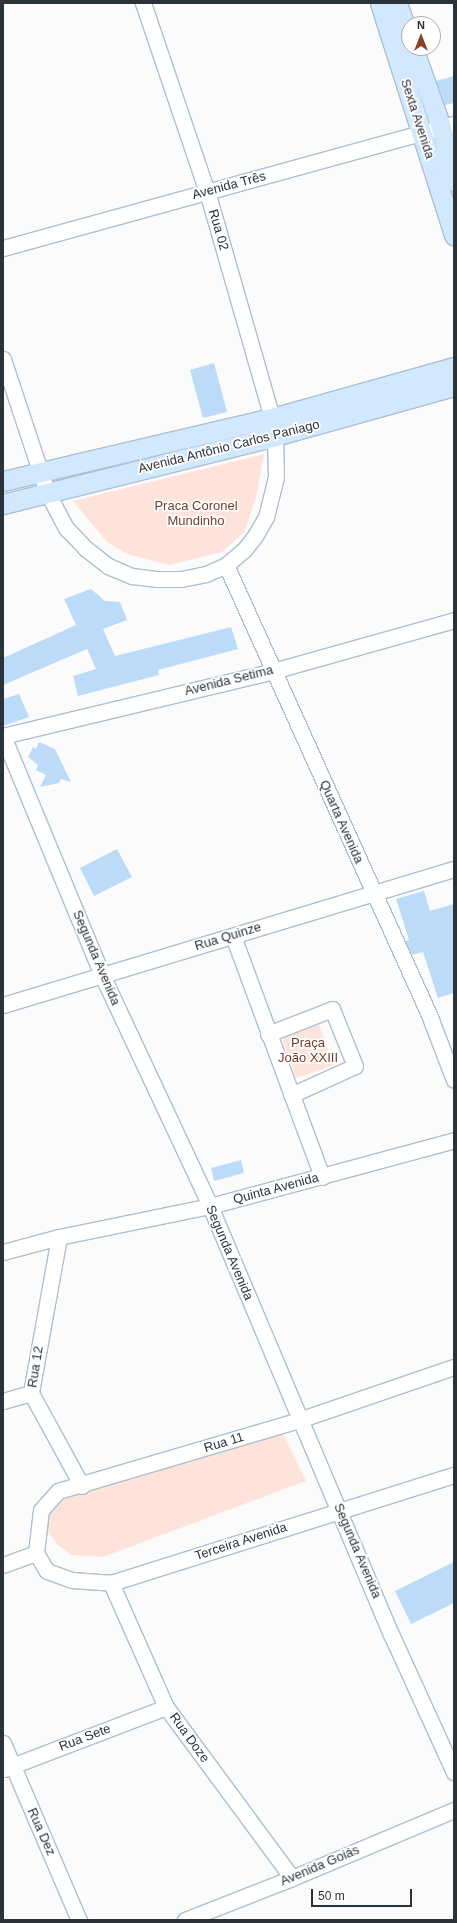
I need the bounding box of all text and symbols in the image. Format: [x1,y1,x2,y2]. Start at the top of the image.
north arrow [401,16,441,56]
text: N [417,19,425,31]
street label: Sexta Avenida [397,77,437,161]
street label: Avenida Três [190,169,268,203]
street label: Rua 02 [205,208,231,252]
street label: Avenida Antônio Carlos Paniago [136,417,322,477]
park label: Praca Coronel Mundinho [154,499,238,530]
street label: Avenida Setima [183,662,275,700]
street label: Quarta Avenida [316,778,366,866]
street label: Segunda Avenida [69,908,123,1008]
street label: Rua Quinze [193,920,263,954]
park label: Praça João XXIII [278,1036,338,1067]
street label: Quinta Avenida [231,1170,321,1208]
street label: Segunda Avenida [202,1203,256,1303]
street label: Rua 12 [25,1345,47,1389]
street label: Rua 11 [202,1430,246,1456]
street label: Segunda Avenida [330,1501,384,1601]
street label: Terceira Avenida [193,1520,289,1564]
street label: Rua Doze [166,1710,212,1766]
street label: Rua Sete [57,1721,113,1755]
street label: Rua Dez [24,1806,58,1858]
street label: Avenida Goiás [278,1842,362,1890]
scale bar [313,1881,414,1907]
text: 50 m [318,1889,345,1903]

